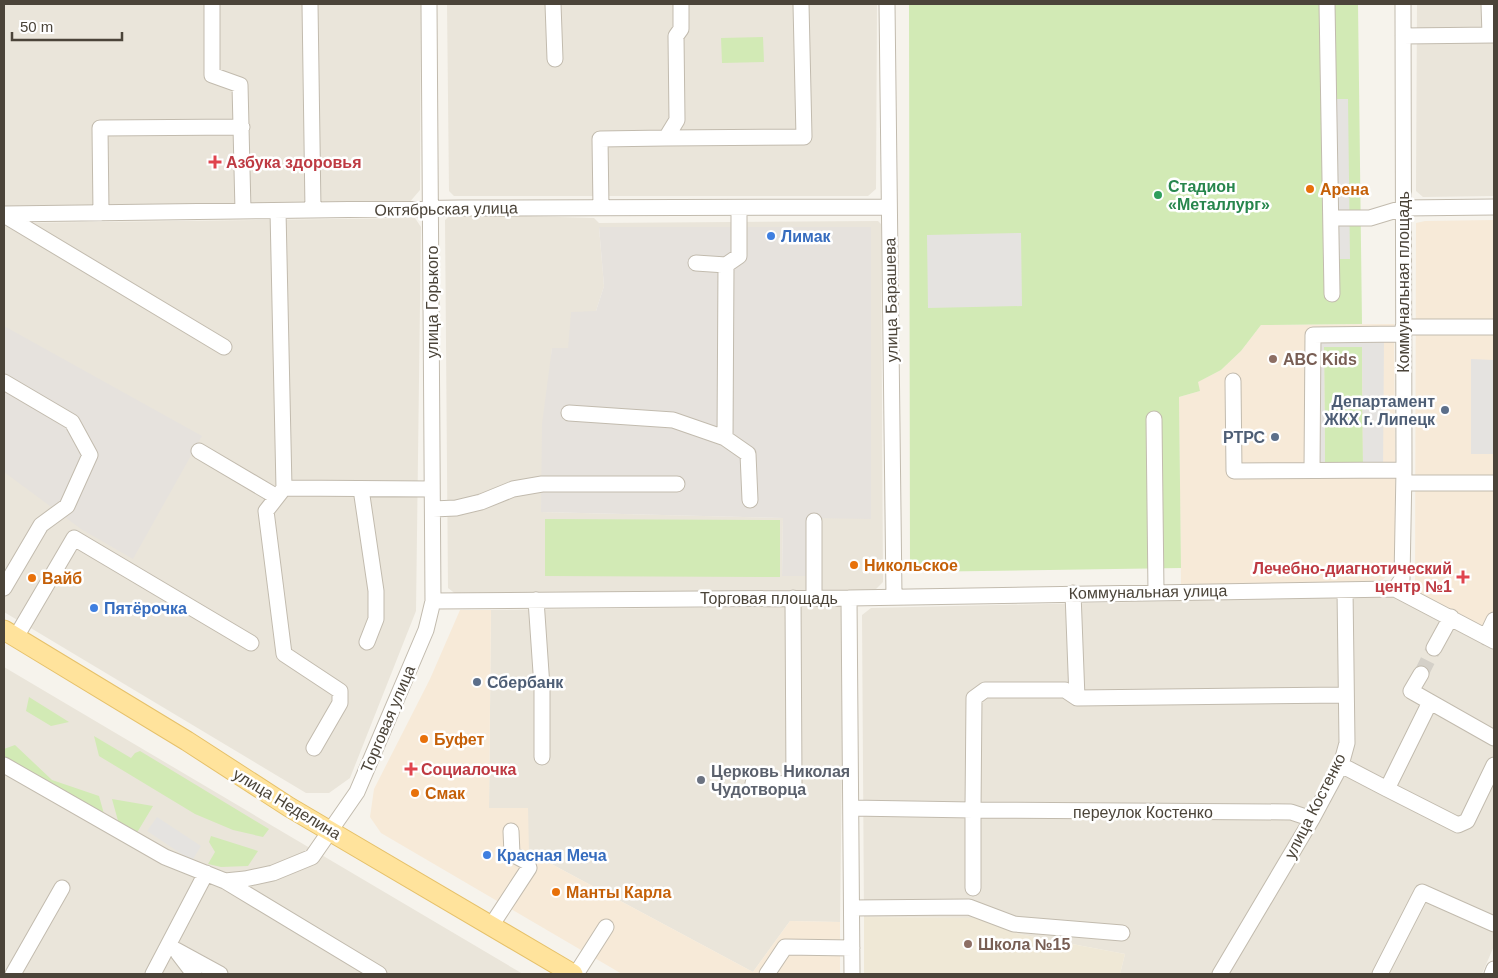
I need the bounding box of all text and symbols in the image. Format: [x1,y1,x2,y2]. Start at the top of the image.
scale bar [12,10,122,42]
text: 50 m [20,18,53,35]
place label: Азбука здоровья [226,154,361,171]
marker: Азбука здоровья [208,155,222,169]
place label: Стадион «Металлург» [1168,178,1270,213]
place label: Арена [1320,181,1369,198]
marker: Арена [1304,183,1316,195]
marker: Стадион «Металлург» [1152,189,1164,201]
street label: Коммунальная площадь [1395,191,1412,373]
street label: Октябрьская улица [374,199,518,219]
place label: Лимак [781,228,832,245]
marker: Лимак [765,230,777,242]
street label: улица Барашева [881,237,901,362]
street label: улица Горького [424,246,441,358]
place label: ABC Kids [1283,351,1357,368]
marker: ABC Kids [1267,353,1279,365]
place label: Департамент ЖКХ г. Липецк [1323,393,1436,428]
marker: Департамент ЖКХ г. Липецк [1439,404,1451,416]
place label: РТРС [1223,429,1265,446]
marker: РТРС [1269,431,1281,443]
place label: Никольское [864,557,958,574]
marker: Никольское [848,559,860,571]
place label: Лечебно-диагнотический центр №1 [1253,560,1452,595]
place label: Вайб [42,570,82,587]
marker: Лечебно-диагнотический центр №1 [1456,570,1470,584]
marker: Вайб [26,572,38,584]
street label: Коммунальная улица [1069,582,1228,602]
street label: Торговая площадь [700,590,838,607]
place label: Пятёрочка [104,600,187,617]
marker: Пятёрочка [88,602,100,614]
street label: Торговая улица [358,663,418,775]
place label: Сбербанк [487,674,564,691]
marker: Сбербанк [471,676,483,688]
place label: Буфет [434,731,484,748]
marker: Буфет [418,733,430,745]
street label: улица Костенко [1281,751,1349,861]
place label: Социалочка [421,761,517,778]
marker: Социалочка [405,763,417,775]
place label: Церковь Николая Чудотворца [711,763,850,798]
street label: улица Неделина [230,765,344,843]
marker: Церковь Николая Чудотворца [695,774,707,786]
place label: Смак [425,785,466,802]
marker: Смак [409,787,421,799]
street label: переулок Костенко [1073,804,1213,821]
place label: Красная Меча [497,847,607,864]
marker: Красная Меча [481,849,493,861]
place label: Манты Карла [566,884,671,901]
marker: Манты Карла [550,886,562,898]
place label: Школа №15 [978,936,1070,953]
marker: Школа №15 [962,938,974,950]

